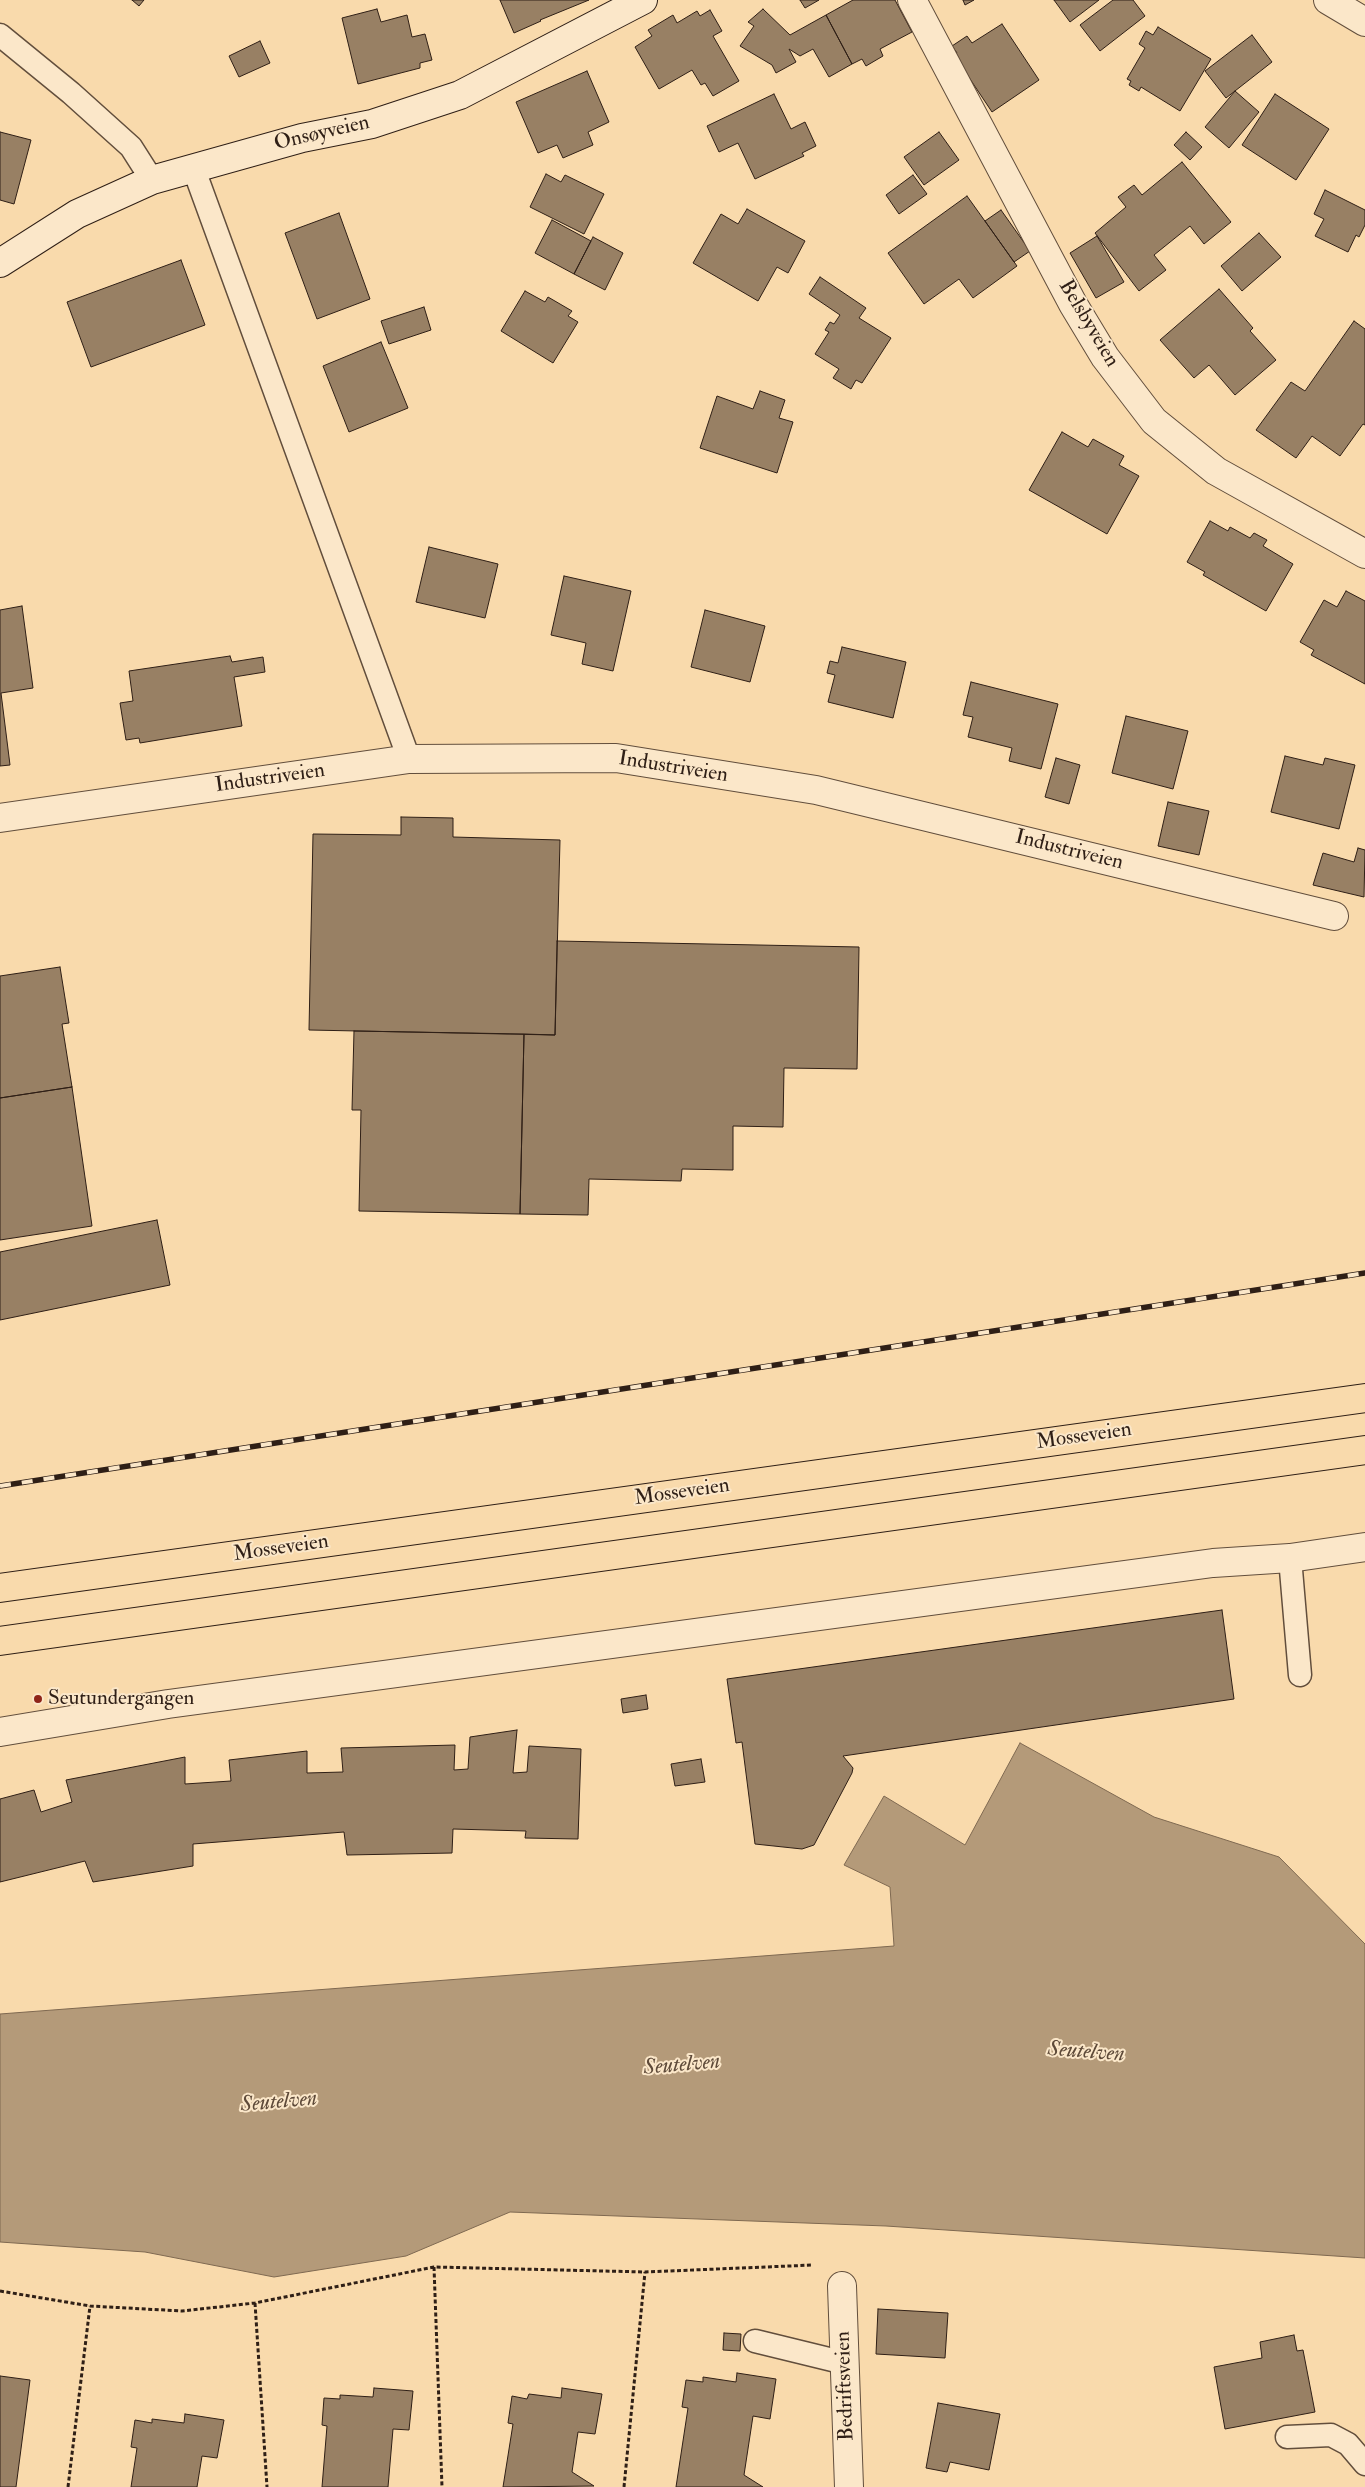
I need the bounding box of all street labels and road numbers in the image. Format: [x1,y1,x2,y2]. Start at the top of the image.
street label: Onsøyveien [272,111,372,157]
street label: Belsbyveien [1052,276,1124,372]
street label: Industriveien [616,747,730,789]
street label: Industriveien [214,759,326,799]
street label: Industriveien [1012,825,1126,877]
street label: Mosseveien [1035,1418,1133,1456]
street label: Mosseveien [633,1474,731,1512]
street label: Mosseveien [232,1530,330,1568]
street label: Bedriftsveien [831,2331,861,2441]

